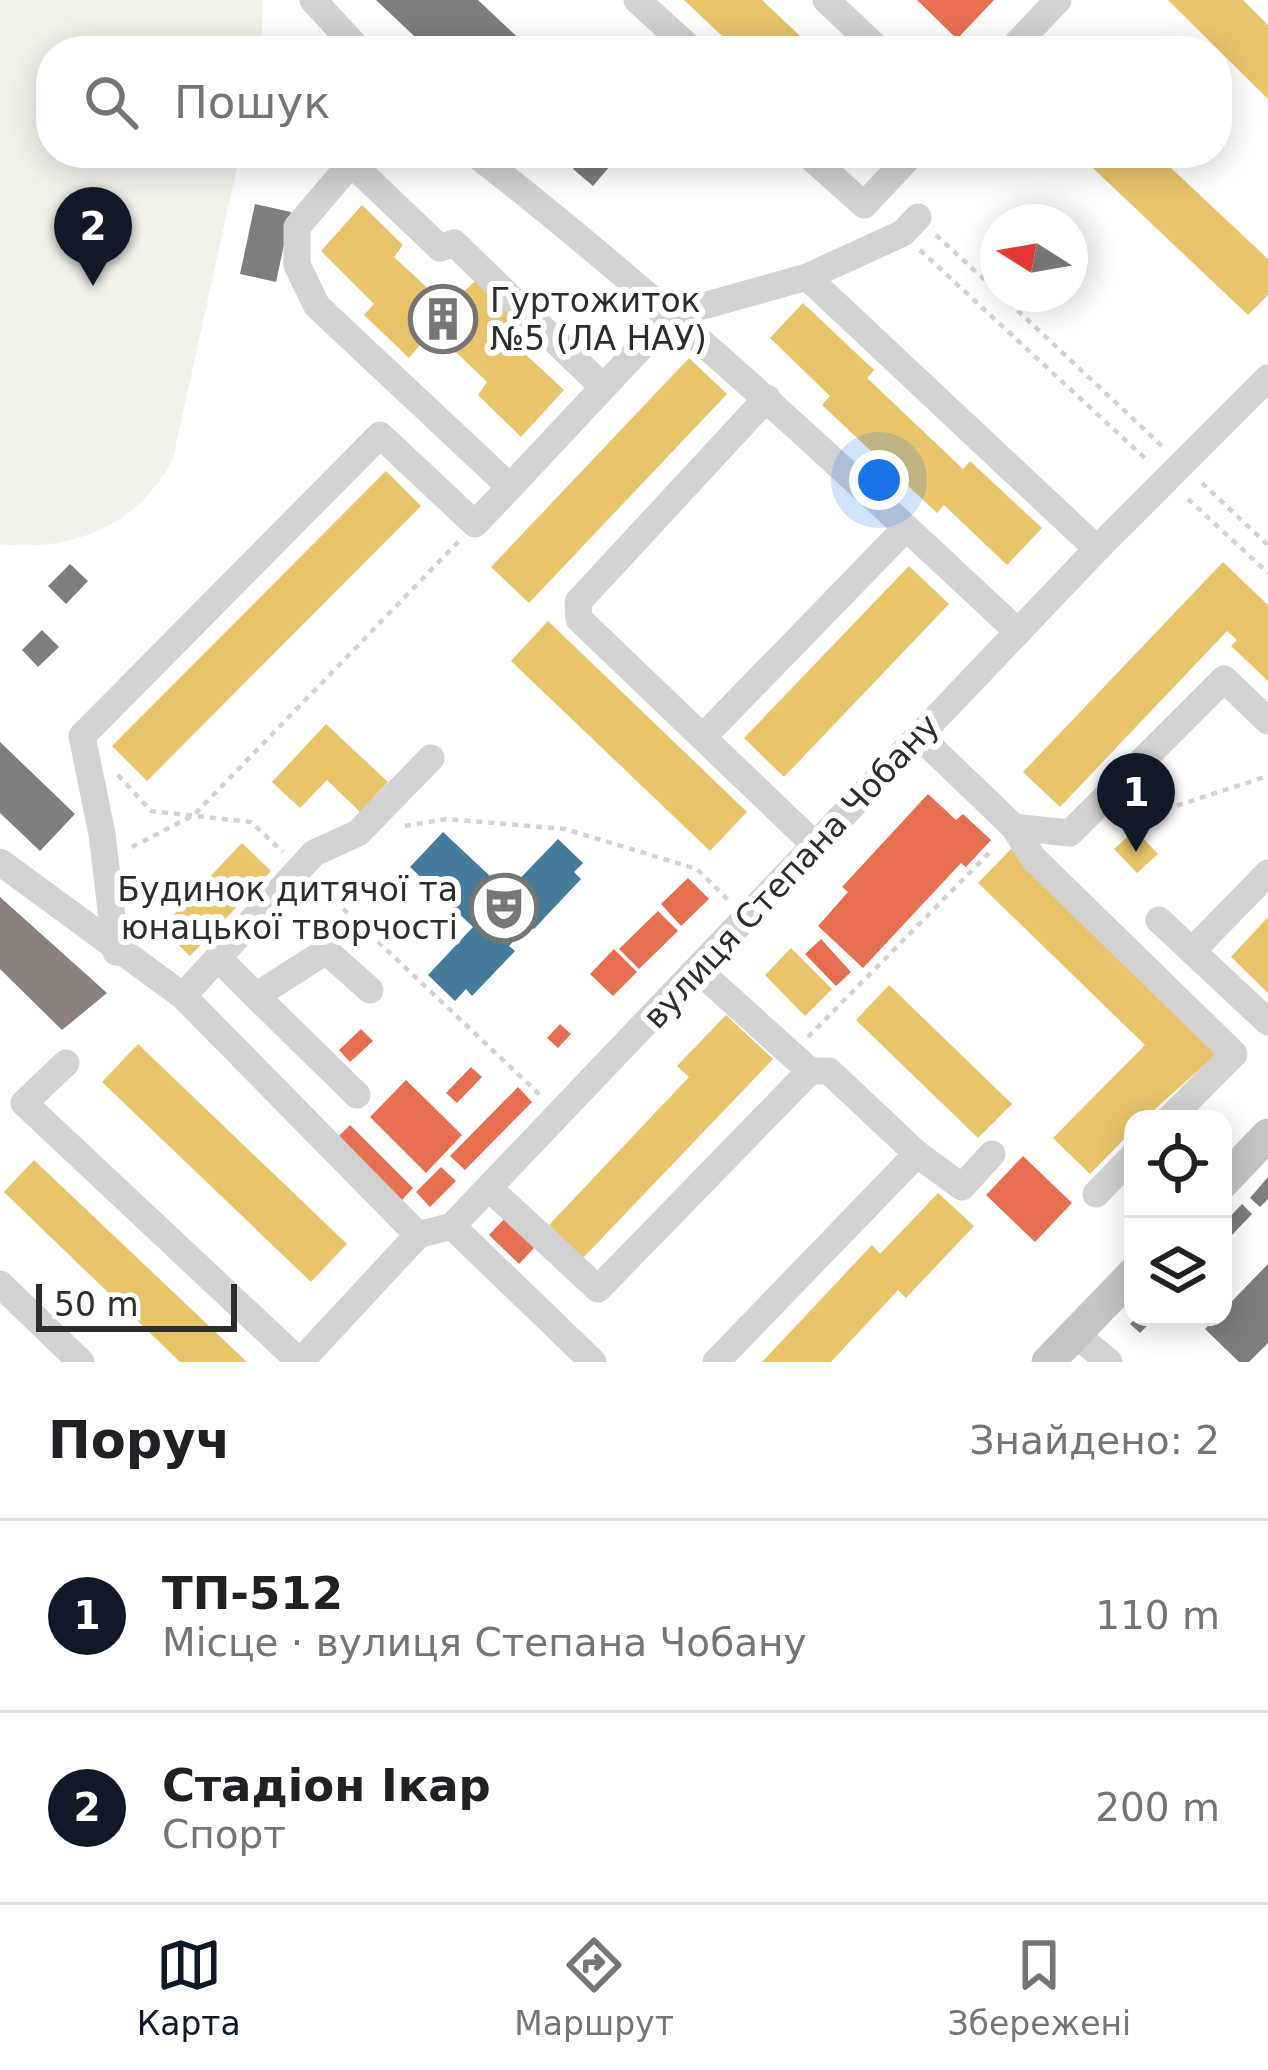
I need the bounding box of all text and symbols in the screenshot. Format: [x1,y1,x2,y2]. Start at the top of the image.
search box [36,36,1232,168]
icon: search [78,69,144,135]
text: Пошук [174,76,330,129]
pin: 2 [54,187,132,286]
north arrow [980,204,1088,312]
place label: Гуртожиток №5 (ЛА НАУ) [490,281,707,358]
building icon: Гуртожиток №5 (ЛА НАУ) [408,284,478,354]
your location [849,450,909,510]
street label: вулиця Степана Чобану [635,706,947,1036]
pin: 1 [1097,753,1175,852]
place label: Будинок дитячої та юнацької творчості [117,870,458,947]
theatre icon: Будинок дитячої та юнацької творчості [469,873,539,943]
map controls [1124,1110,1232,1326]
button: locate [1124,1110,1232,1218]
button: layers [1124,1218,1232,1326]
scale bar [36,1278,237,1331]
text: 50 m [54,1285,139,1324]
text: Поруч [48,1411,230,1470]
text: Знайдено: 2 [970,1418,1220,1463]
text: ТП-512 [162,1567,343,1620]
text: 1 [73,1593,101,1638]
text: 110 m [1095,1593,1220,1638]
text: Місце · вулиця Степана Чобану [162,1620,807,1665]
text: Стадіон Ікар [162,1759,491,1812]
text: 2 [73,1785,101,1830]
text: 200 m [1095,1785,1220,1830]
text: Спорт [162,1812,286,1857]
tab: Карта [137,1932,241,2043]
tab: Маршрут [514,1932,674,2043]
tab: Збережені [947,1932,1131,2043]

